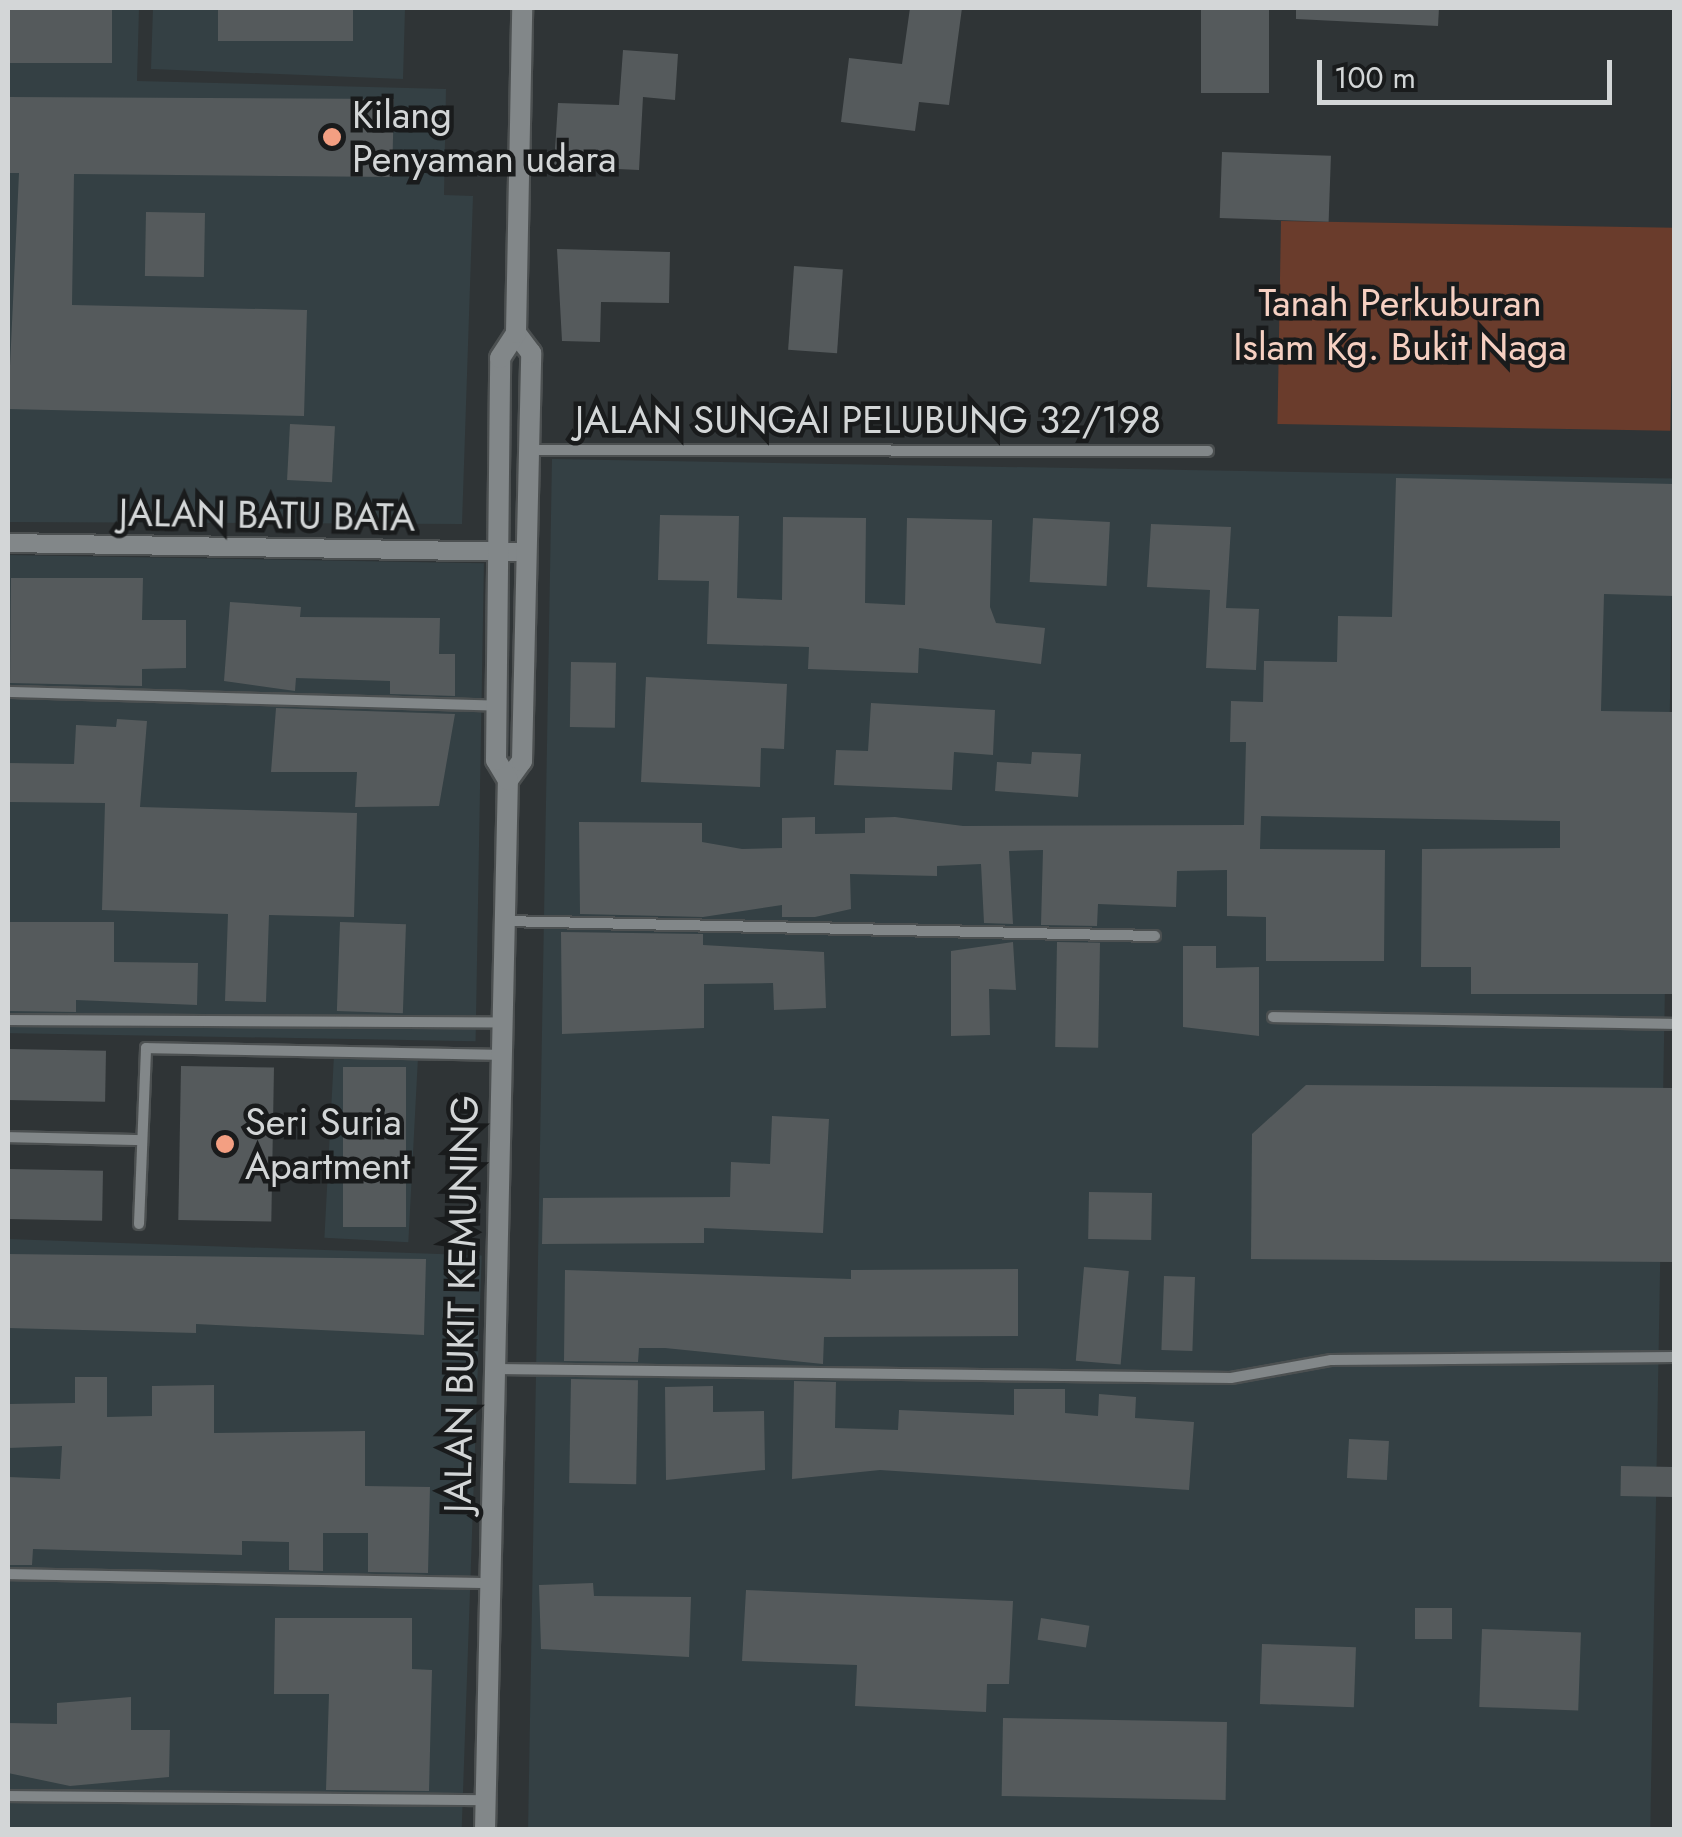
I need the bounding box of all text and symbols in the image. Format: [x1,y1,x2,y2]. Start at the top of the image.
scale bar [1322,40,1617,102]
text: 100 m [1334,56,1416,99]
place label: Kilang Penyaman udara [352,92,616,182]
marker: Kilang Penyaman udara [321,126,343,148]
park label: Tanah Perkuburan Islam Kg. Bukit Naga [1233,280,1567,370]
street label: JALAN SUNGAI PELUBUNG 32/198 [575,397,1161,443]
street label: JALAN BATU BATA [118,490,416,540]
street label: JALAN BUKIT KEMUNING [435,1095,487,1513]
place label: Seri Suria Apartment [245,1099,410,1188]
marker: Seri Suria Apartment [214,1133,236,1155]

